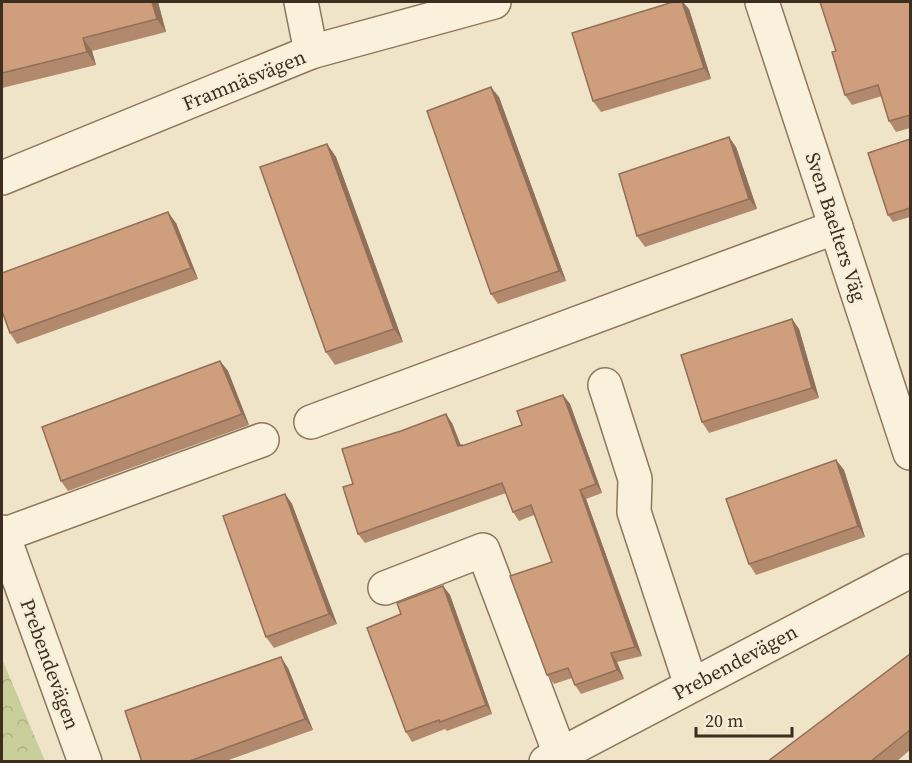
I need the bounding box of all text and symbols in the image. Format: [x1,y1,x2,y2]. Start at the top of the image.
street label: Framnäsvägen [178,43,310,117]
street label: Sven Baelters Väg [799,149,873,305]
street label: Prebendevägen [13,595,87,733]
street label: Prebendevägen [668,617,802,707]
scale bar [696,700,792,738]
text: 20 m [705,708,743,733]

